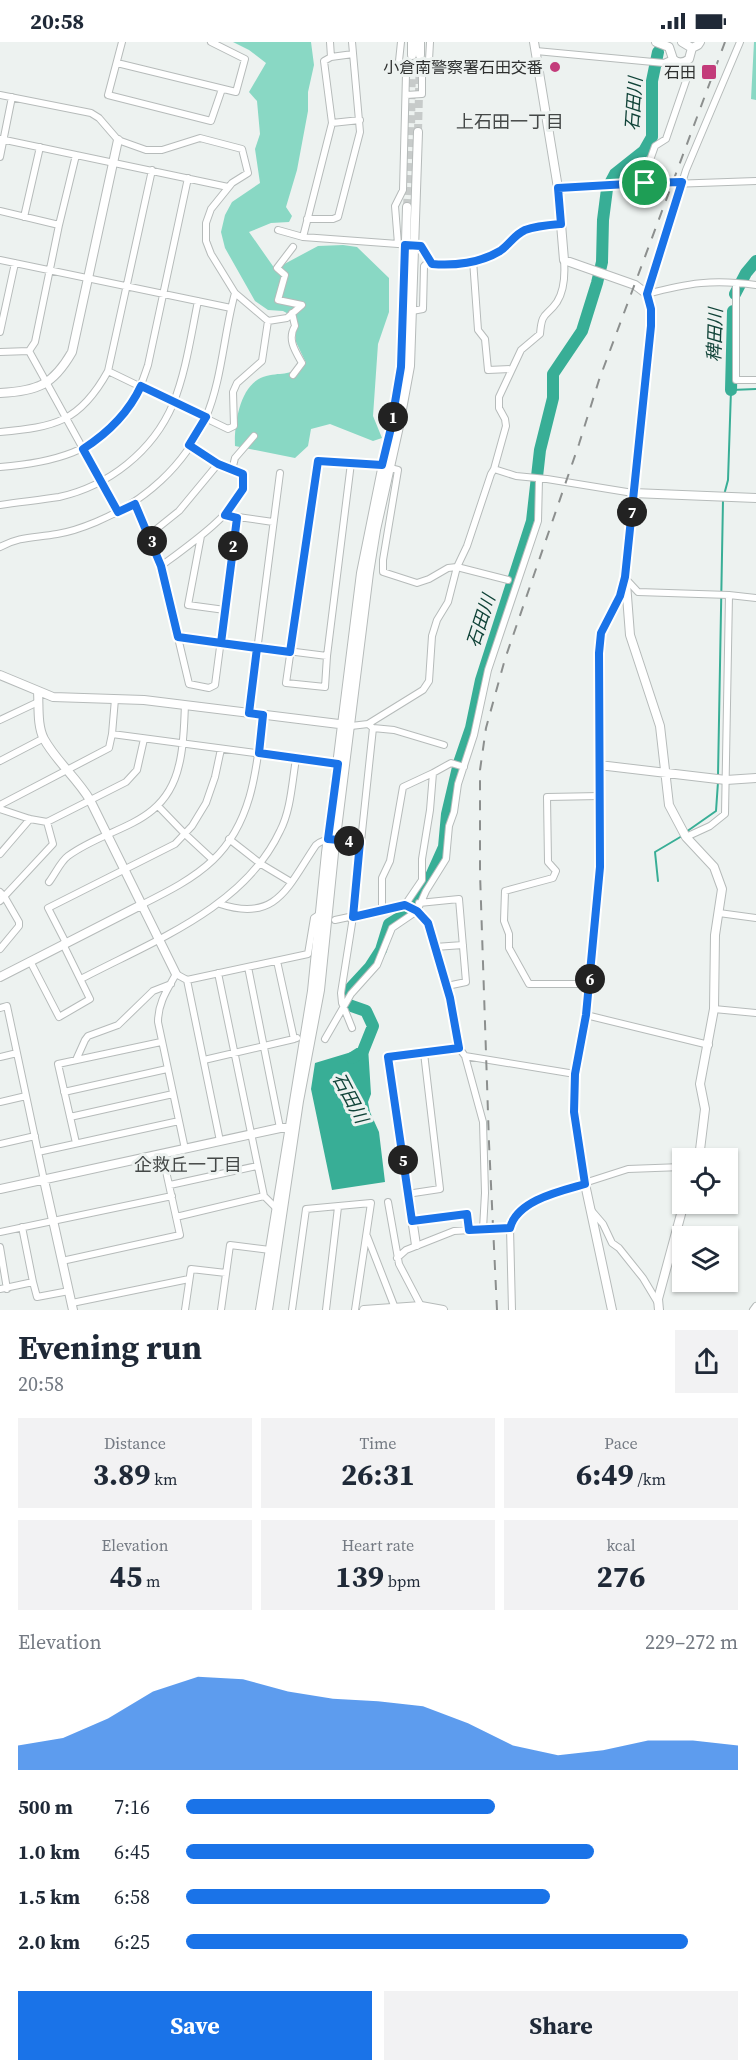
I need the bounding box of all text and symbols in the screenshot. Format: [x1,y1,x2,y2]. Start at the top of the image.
text: 20:58 [30,6,84,36]
place label: 小倉南警察署石田交番 [383,56,543,78]
marker: 小倉南警察署石田交番 [548,60,562,74]
place label: 石田 [664,61,696,83]
marker: 石田 [700,63,718,81]
water label: 石田川 [619,74,648,132]
district label: 上石田一丁目 [456,109,564,134]
pin [619,157,670,208]
icon: arrive [628,166,661,199]
water label: 稗田川 [701,306,728,362]
pin: 1 [378,402,408,432]
text: 1 [389,406,397,428]
pin: 7 [617,497,647,527]
text: 7 [628,501,636,523]
pin: 3 [137,526,167,556]
text: 3 [148,530,156,552]
pin: 2 [218,531,248,561]
text: 2 [229,535,237,557]
water label: 石田川 [460,589,501,650]
pin: 4 [334,826,364,856]
text: 4 [345,830,353,852]
pin: 6 [575,964,605,994]
text: 6 [586,968,594,990]
water label: 石田川 [327,1068,375,1129]
pin: 5 [388,1145,418,1175]
map controls [672,1148,738,1292]
button: locate [672,1148,738,1214]
text: 5 [399,1149,407,1171]
district label: 企救丘一丁目 [134,1152,242,1177]
button: layers [672,1226,738,1292]
text: Evening run [18,1325,202,1370]
button: share [675,1330,738,1393]
text: 20:58 [18,1370,64,1398]
text: Distance [104,1432,166,1454]
text: Time [359,1432,397,1454]
text: Pace [604,1432,638,1454]
text: 3.89 [93,1454,150,1495]
text: 26:31 [341,1454,415,1495]
text: 6:49 [576,1454,634,1495]
text: km [150,1468,177,1490]
text: /km [634,1468,666,1490]
text: Elevation [102,1534,168,1556]
text: Heart rate [342,1534,414,1556]
text: kcal [606,1534,636,1556]
text: 45 [110,1556,142,1597]
text: 139 [335,1556,384,1597]
text: 276 [597,1556,645,1597]
text: m [142,1570,160,1592]
text: bpm [384,1570,421,1592]
text: Elevation [18,1628,102,1656]
text: 229–272 m [645,1628,738,1656]
text: 500 m [18,1793,73,1821]
text: 7:16 [114,1793,150,1821]
text: 1.0 km [18,1838,80,1866]
text: 6:45 [114,1838,150,1866]
text: 1.5 km [18,1883,80,1911]
text: 6:58 [114,1883,150,1911]
text: 2.0 km [18,1928,80,1956]
text: 6:25 [114,1928,150,1956]
button: Save [18,1991,372,2060]
button: Share [384,1991,738,2060]

